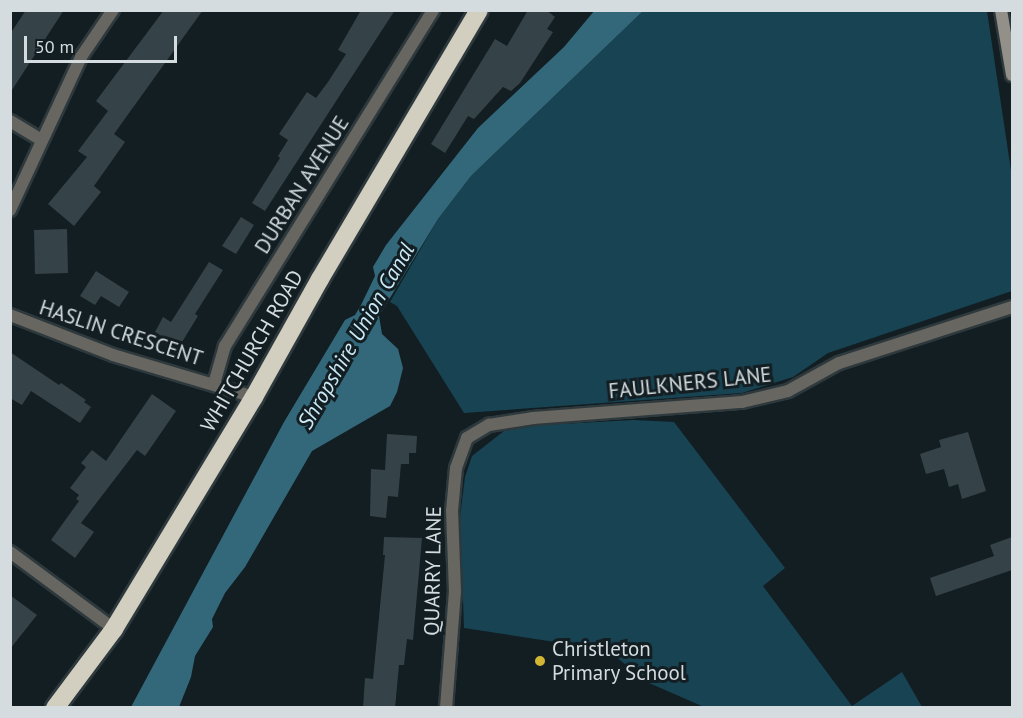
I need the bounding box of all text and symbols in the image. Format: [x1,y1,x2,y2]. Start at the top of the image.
scale bar [27,24,180,62]
text: 50 m [35,35,74,58]
street label: DURBAN AVENUE [250,111,354,259]
water label: Shropshire Union Canal [292,238,420,434]
street label: WHITCHURCH ROAD [195,266,309,436]
street label: HASLIN CRESCENT [36,295,206,371]
street label: FAULKNERS LANE [607,362,773,404]
street label: QUARRY LANE [419,506,447,636]
place label: Christleton Primary School [552,636,687,686]
marker: Christleton Primary School [533,654,547,668]

